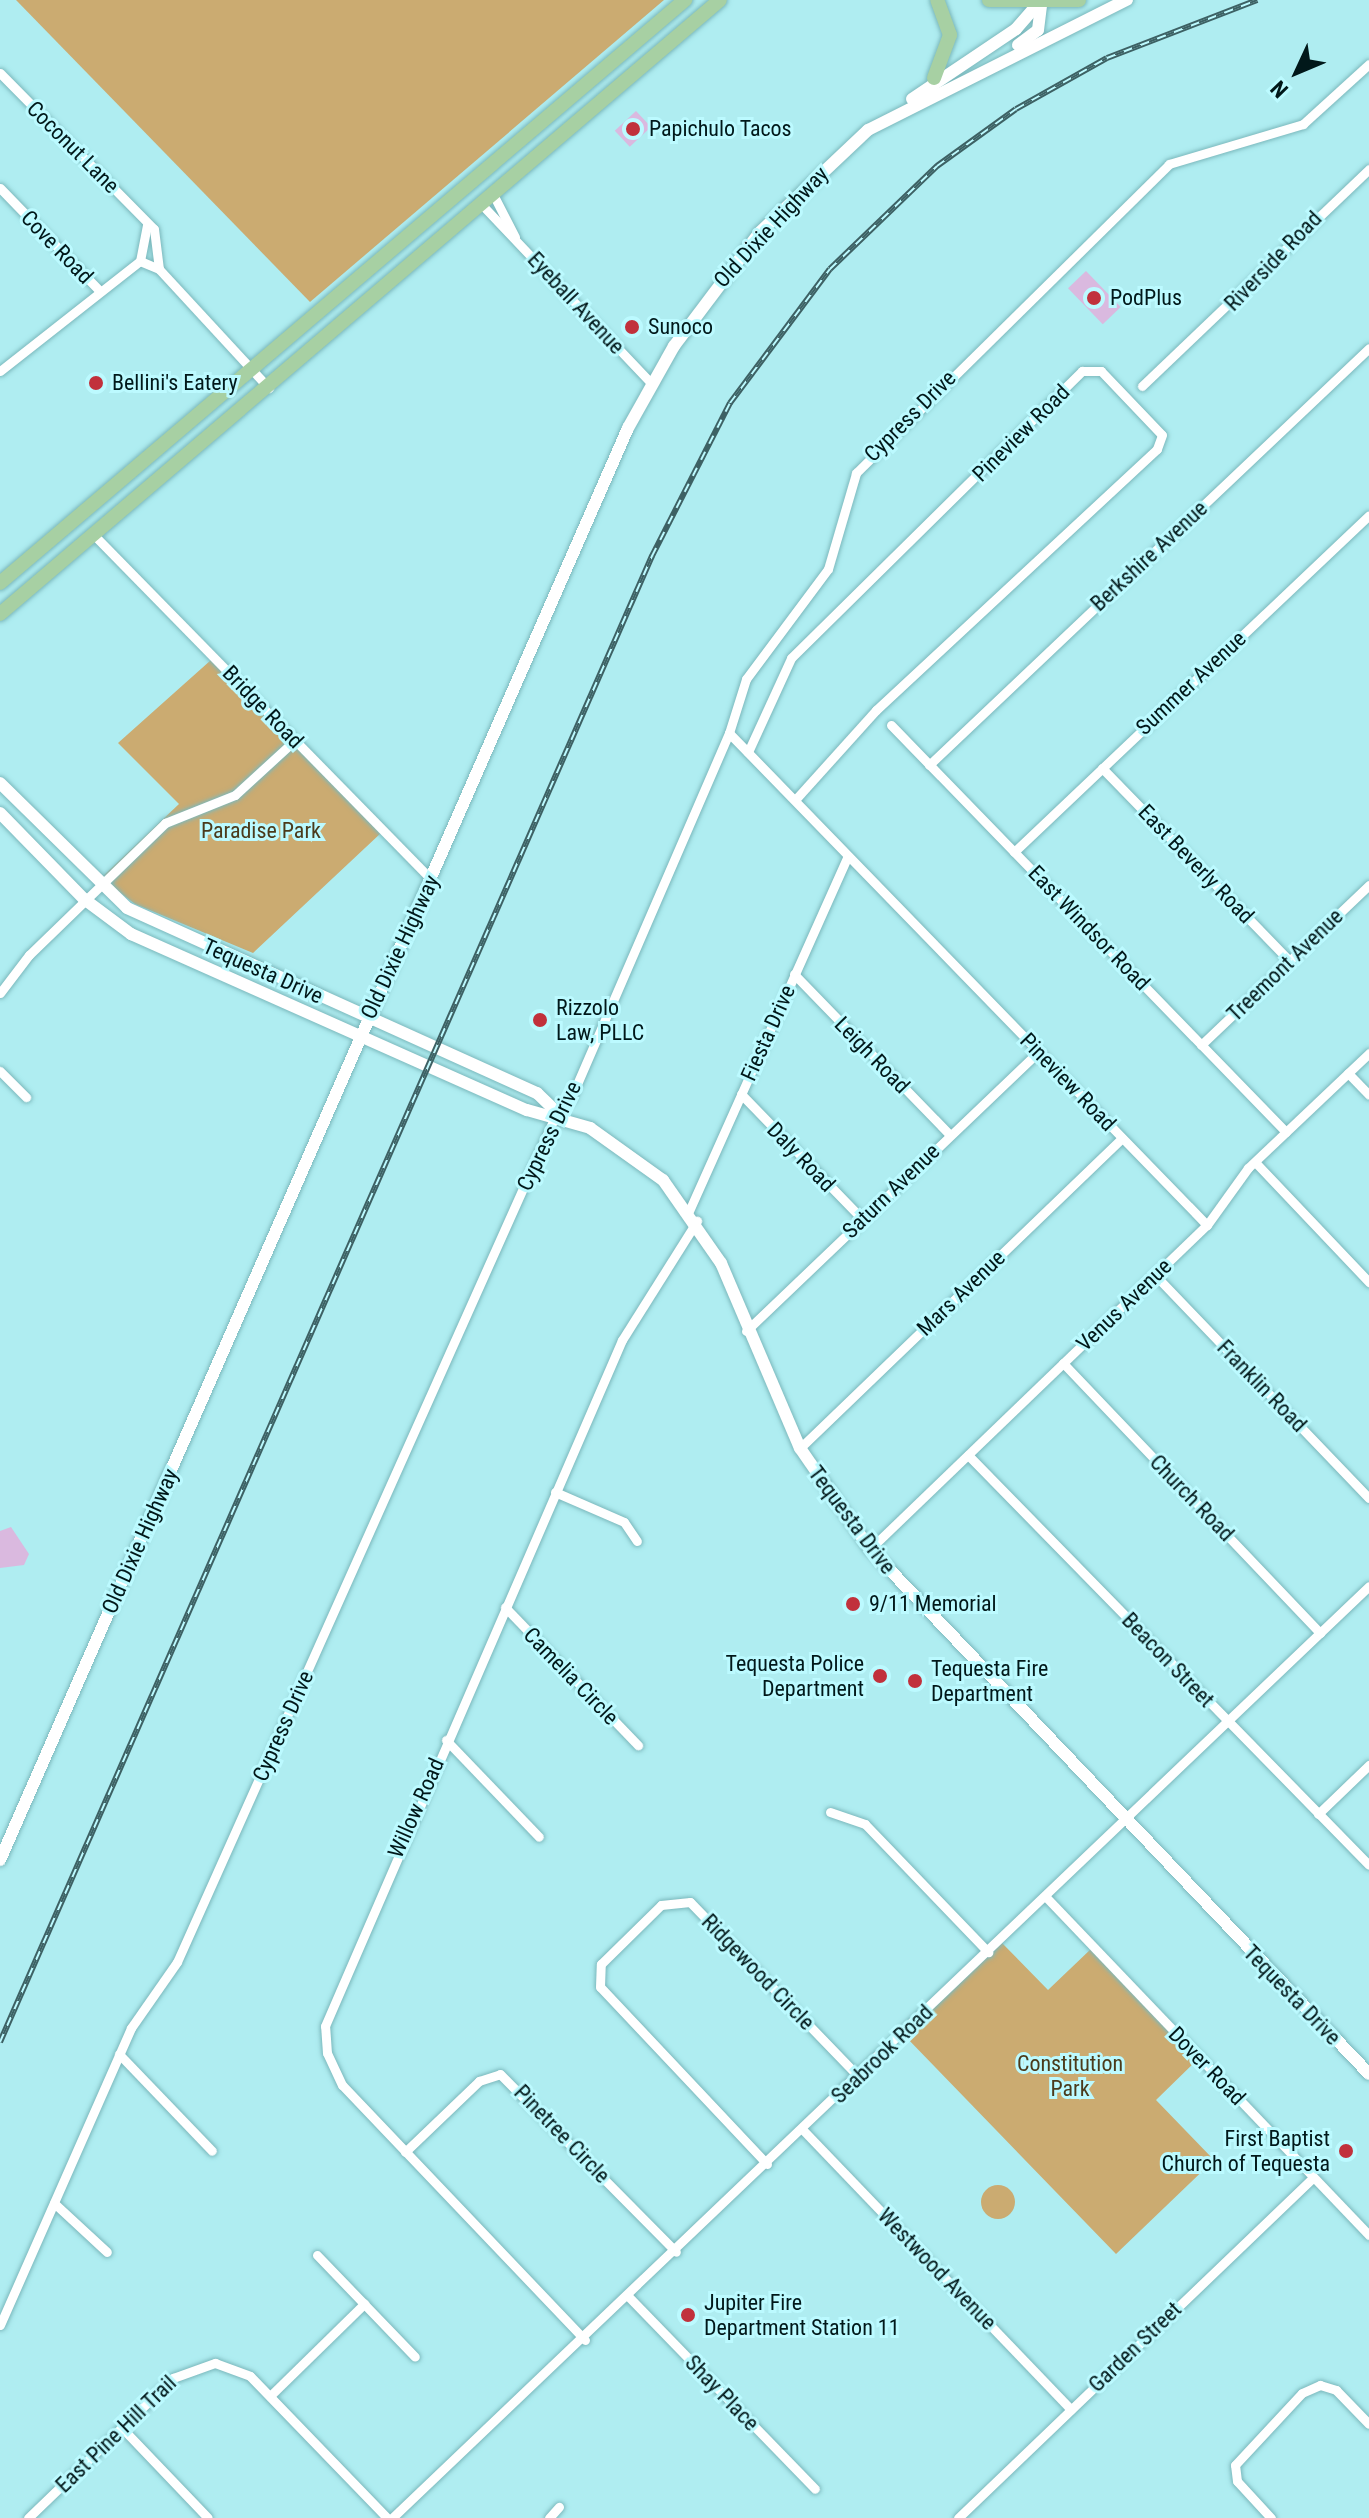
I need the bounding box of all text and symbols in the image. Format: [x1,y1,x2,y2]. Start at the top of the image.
north arrow [1257,32,1337,112]
text: N [1266,75,1293,103]
street label: Coconut Lane [21,95,125,199]
place label: Papichulo Tacos [649,116,792,142]
marker: Papichulo Tacos [624,120,642,138]
street label: Old Dixie Highway [708,161,834,293]
street label: Cove Road [15,205,99,289]
street label: Riverside Road [1219,206,1327,316]
street label: Eyeball Avenue [522,247,630,359]
place label: PodPlus [1110,285,1182,311]
marker: PodPlus [1085,289,1103,307]
place label: Sunoco [648,314,713,340]
marker: Sunoco [623,318,641,336]
street label: Cypress Drive [859,365,961,467]
place label: Bellini's Eatery [112,370,238,396]
marker: Bellini's Eatery [87,374,105,392]
street label: Pineview Road [967,379,1075,487]
street label: Berkshire Avenue [1085,495,1213,617]
street label: Summer Avenue [1131,625,1251,741]
street label: Bridge Road [217,660,309,754]
street label: East Beverly Road [1133,799,1259,929]
park label: Paradise Park [201,818,321,844]
street label: East Windsor Road [1023,860,1155,996]
street label: Old Dixie Highway [355,871,445,1023]
street label: Treemont Avenue [1222,903,1348,1027]
street label: Tequesta Drive [199,933,327,1009]
street label: Fiesta Drive [735,981,801,1085]
place label: Rizzolo Law, PLLC [556,994,644,1046]
marker: Rizzolo Law, PLLC [531,1011,549,1029]
street label: Leigh Road [829,1011,915,1099]
street label: Pineview Road [1015,1027,1121,1137]
street label: Cypress Drive [511,1077,587,1195]
street label: Daly Road [761,1117,841,1197]
street label: Saturn Avenue [837,1138,945,1244]
street label: Mars Avenue [911,1245,1011,1341]
street label: Venus Avenue [1071,1253,1177,1357]
street label: Franklin Road [1212,1335,1312,1437]
street label: Church Road [1144,1449,1240,1547]
street label: Tequesta Drive [803,1461,901,1579]
street label: Old Dixie Highway [96,1464,184,1618]
place label: 9/11 Memorial [869,1591,997,1617]
marker: 9/11 Memorial [844,1595,862,1613]
street label: Beacon Street [1116,1607,1220,1713]
street label: Camelia Circle [518,1622,624,1730]
place label: Tequesta Police Department [726,1650,864,1702]
place label: Tequesta Fire Department [931,1655,1048,1706]
street label: Cypress Drive [247,1667,319,1785]
marker: Tequesta Police Department [871,1667,889,1685]
marker: Tequesta Fire Department [906,1672,924,1690]
street label: Willow Road [382,1754,450,1862]
street label: Ridgewood Circle [696,1909,820,2035]
street label: Tequesta Drive [1238,1940,1346,2050]
street label: Seabrook Road [826,1999,938,2109]
street label: Dover Road [1163,2021,1251,2111]
park label: Constitution Park [1017,2050,1123,2102]
street label: Pinetree Circle [509,2079,615,2189]
place label: First Baptist Church of Tequesta [1161,2125,1330,2176]
marker: First Baptist Church of Tequesta [1337,2142,1355,2160]
street label: Westwood Avenue [872,2203,1002,2335]
place label: Jupiter Fire Department Station 11 [704,2289,900,2340]
street label: Garden Street [1083,2296,1187,2398]
marker: Jupiter Fire Department Station 11 [679,2306,697,2324]
street label: Shay Place [680,2350,764,2436]
street label: East Pine Hill Trail [50,2370,182,2498]

